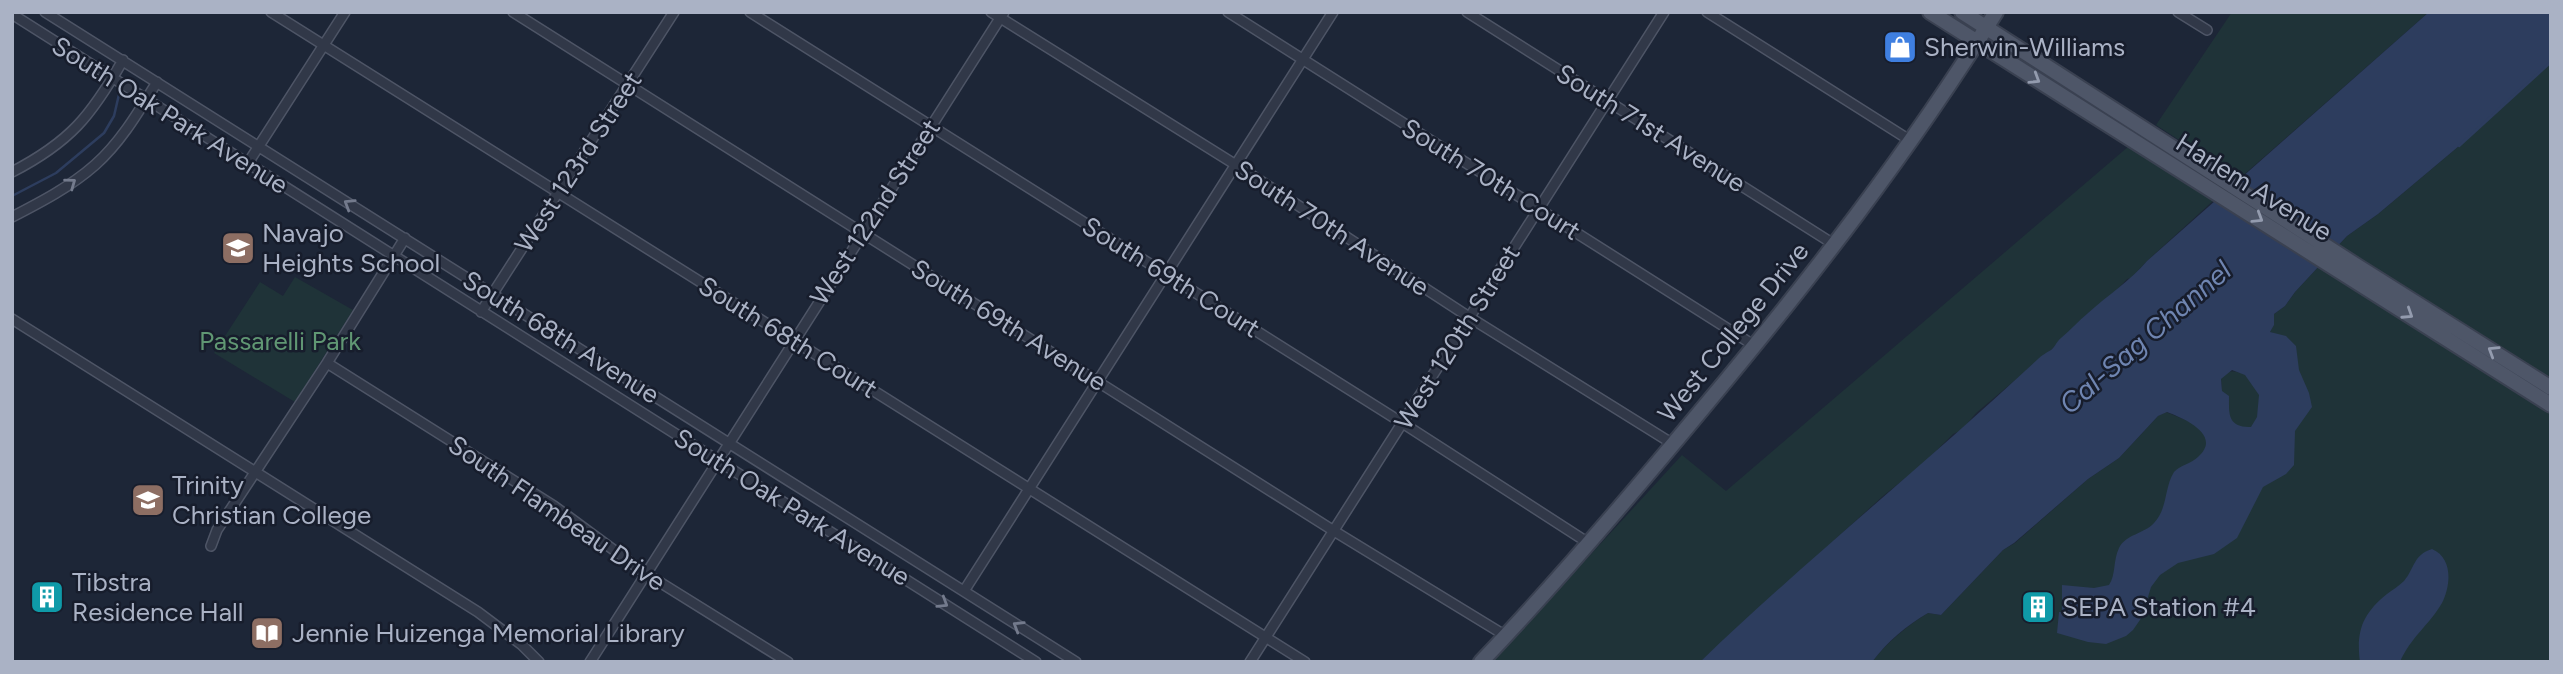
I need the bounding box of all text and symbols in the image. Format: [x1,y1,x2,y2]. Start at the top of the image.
shop icon: Sherwin-Williams [1881,28,1919,66]
street label: South Oak Park Avenue [46,29,294,201]
place label: Sherwin-Williams [1924,31,2125,63]
street label: South 71st Avenue [1550,57,1752,199]
street label: West 123rd Street [508,65,648,258]
one-way arrow [2027,70,2040,83]
street label: South 70th Court [1396,111,1586,247]
street label: West 122nd Street [803,113,947,311]
street label: Harlem Avenue [2170,126,2338,248]
street label: South 70th Avenue [1229,153,1435,303]
one-way arrow [63,179,76,191]
one-way arrow [344,199,357,212]
street label: South 69th Court [1076,210,1266,345]
one-way arrow [2250,210,2263,223]
place label: Navajo Heights School [262,217,440,279]
school or university icon: Navajo Heights School [219,229,257,267]
street label: West College Drive [1651,236,1815,428]
street label: West 120th Street [1387,239,1527,435]
street label: South 69th Avenue [905,252,1113,398]
water label: Cal-Sag Channel [2052,253,2238,421]
street label: South 68th Avenue [457,264,665,410]
street label: South 68th Court [693,269,883,405]
one-way arrow [2400,305,2413,318]
park label: Passarelli Park [199,325,361,357]
one-way arrow [2488,347,2501,360]
street label: South Oak Park Avenue [668,421,916,593]
street label: South Flambeau Drive [442,428,672,598]
place label: Trinity Christian College [172,469,371,531]
school or university icon: Trinity Christian College [129,481,167,519]
place label: Tibstra Residence Hall [72,566,243,628]
building icon: Tibstra Residence Hall [28,578,66,616]
building icon: SEPA Station #4 [2019,588,2057,626]
place label: SEPA Station #4 [2062,591,2256,623]
one-way arrow [935,594,948,607]
library icon: Jennie Huizenga Memorial Library [248,614,286,652]
place label: Jennie Huizenga Memorial Library [292,617,685,649]
one-way arrow [1013,621,1026,634]

